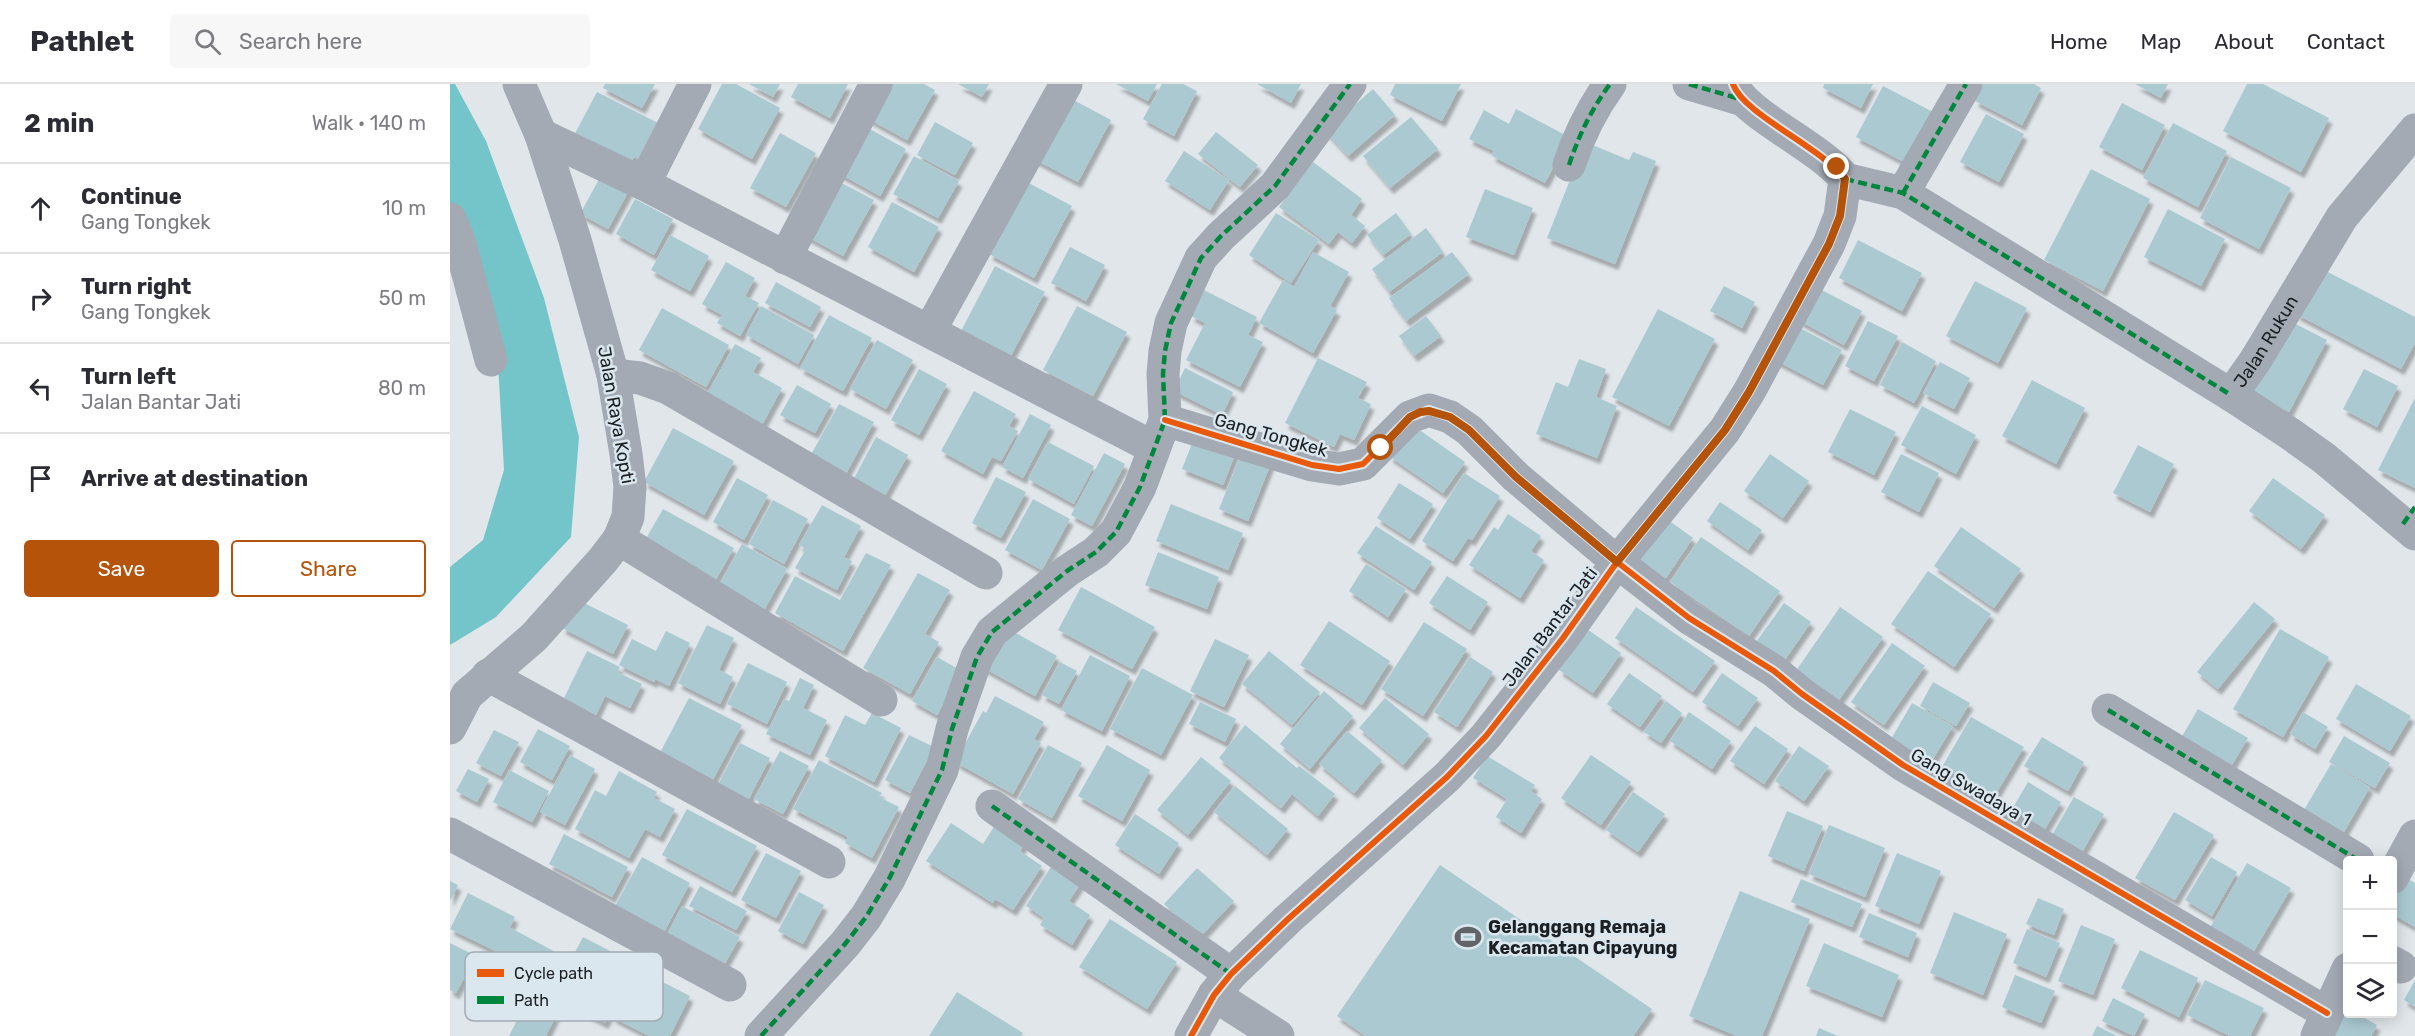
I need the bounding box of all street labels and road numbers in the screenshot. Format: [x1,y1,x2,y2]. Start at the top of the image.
street label: Jalan Rukun [2229,291,2303,392]
street label: Jalan Raya Kopti [593,345,639,485]
street label: Gang Tongkek [1212,408,1331,462]
street label: Jalan Bantar Jati [1498,563,1602,691]
street label: Gang Swadaya 1 [1907,744,2035,830]

